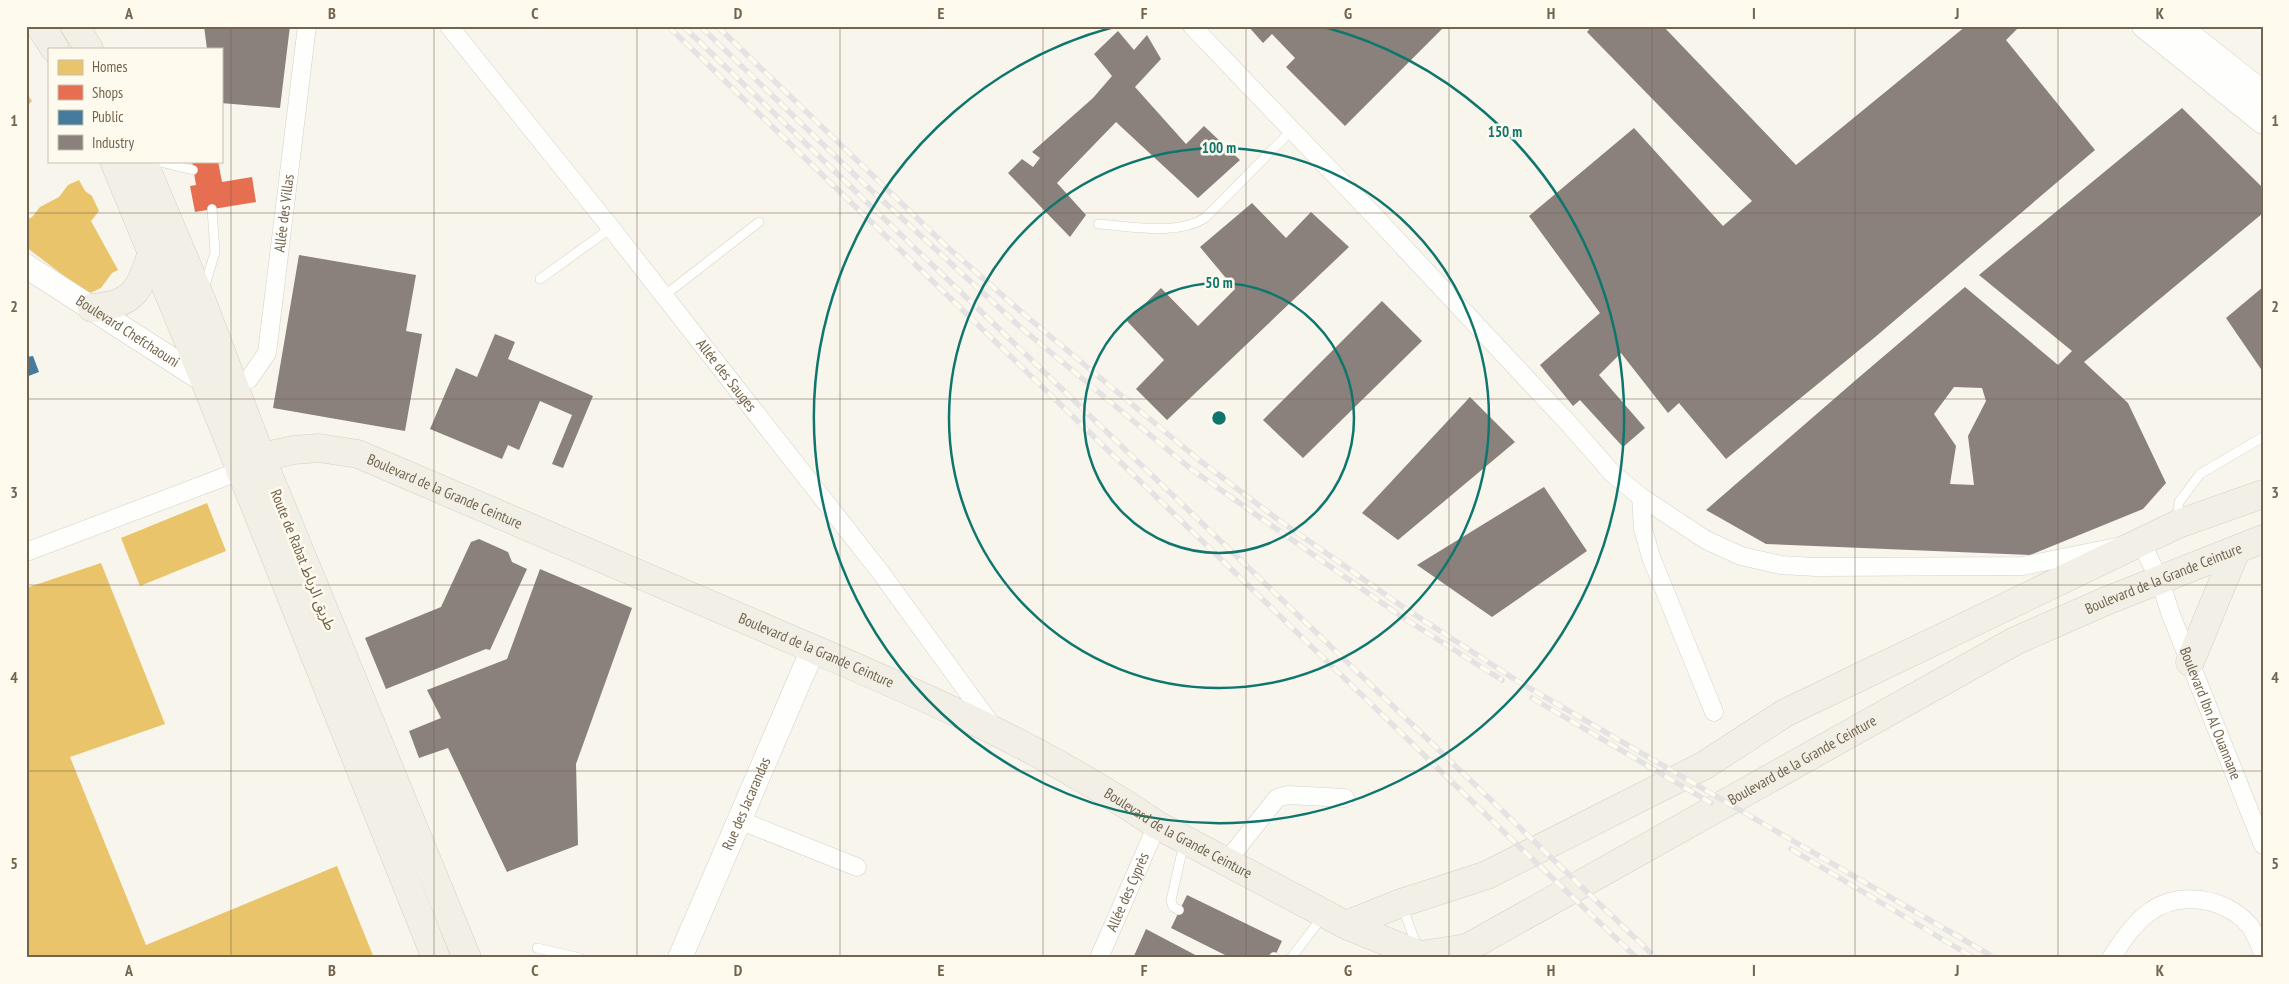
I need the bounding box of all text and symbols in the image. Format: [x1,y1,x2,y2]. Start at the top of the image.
text: A [124,3,134,23]
text: B [328,3,336,23]
text: C [531,3,539,23]
text: D [734,3,743,23]
text: E [938,3,945,23]
text: F [1141,3,1148,23]
text: G [1344,3,1352,23]
text: H [1547,3,1555,23]
text: I [1752,3,1756,23]
text: J [1954,3,1959,23]
text: K [2156,3,2165,23]
legend [48,48,222,162]
text: Homes [92,57,128,76]
text: Shops [92,83,123,102]
text: Public [92,107,124,126]
text: 1 [10,110,18,130]
text: 1 [2271,110,2279,130]
text: 150 m [1488,122,1522,141]
text: Industry [92,133,134,152]
text: 100 m [1202,138,1236,157]
street label: Allée des Villas [269,173,298,253]
text: 50 m [1205,273,1233,292]
street label: Boulevard Chefchaouni [73,291,183,371]
text: 2 [10,296,18,316]
text: 2 [2271,296,2279,316]
street label: Allée des Sauges [692,335,761,415]
centre of rings [1210,409,1228,427]
street label: Boulevard de la Grande Ceinture [364,449,525,533]
text: 3 [10,482,18,502]
text: 3 [2271,482,2279,502]
street label: Route de Rabat طريق الرباط [266,486,340,634]
street label: Boulevard de la Grande Ceinture [2082,538,2244,618]
street label: Boulevard de la Grande Ceinture [736,608,897,692]
street label: Boulevard Ibn Al Ouannane [2176,644,2246,782]
text: 4 [10,667,18,687]
text: 4 [2271,667,2279,687]
street label: Boulevard de la Grande Ceinture [1724,711,1880,809]
street label: Rue des Jacarandas [718,754,774,853]
street label: Boulevard de la Grande Ceinture [1101,783,1255,883]
street label: Allée des Cyprès [1102,849,1153,934]
text: 5 [10,853,18,873]
text: 5 [2271,853,2279,873]
text: A [124,960,134,980]
text: B [328,960,336,980]
text: C [531,960,539,980]
text: D [734,960,743,980]
text: E [938,960,945,980]
text: F [1141,960,1148,980]
text: G [1344,960,1352,980]
text: H [1547,960,1555,980]
text: I [1752,960,1756,980]
text: J [1954,960,1959,980]
text: K [2156,960,2165,980]

